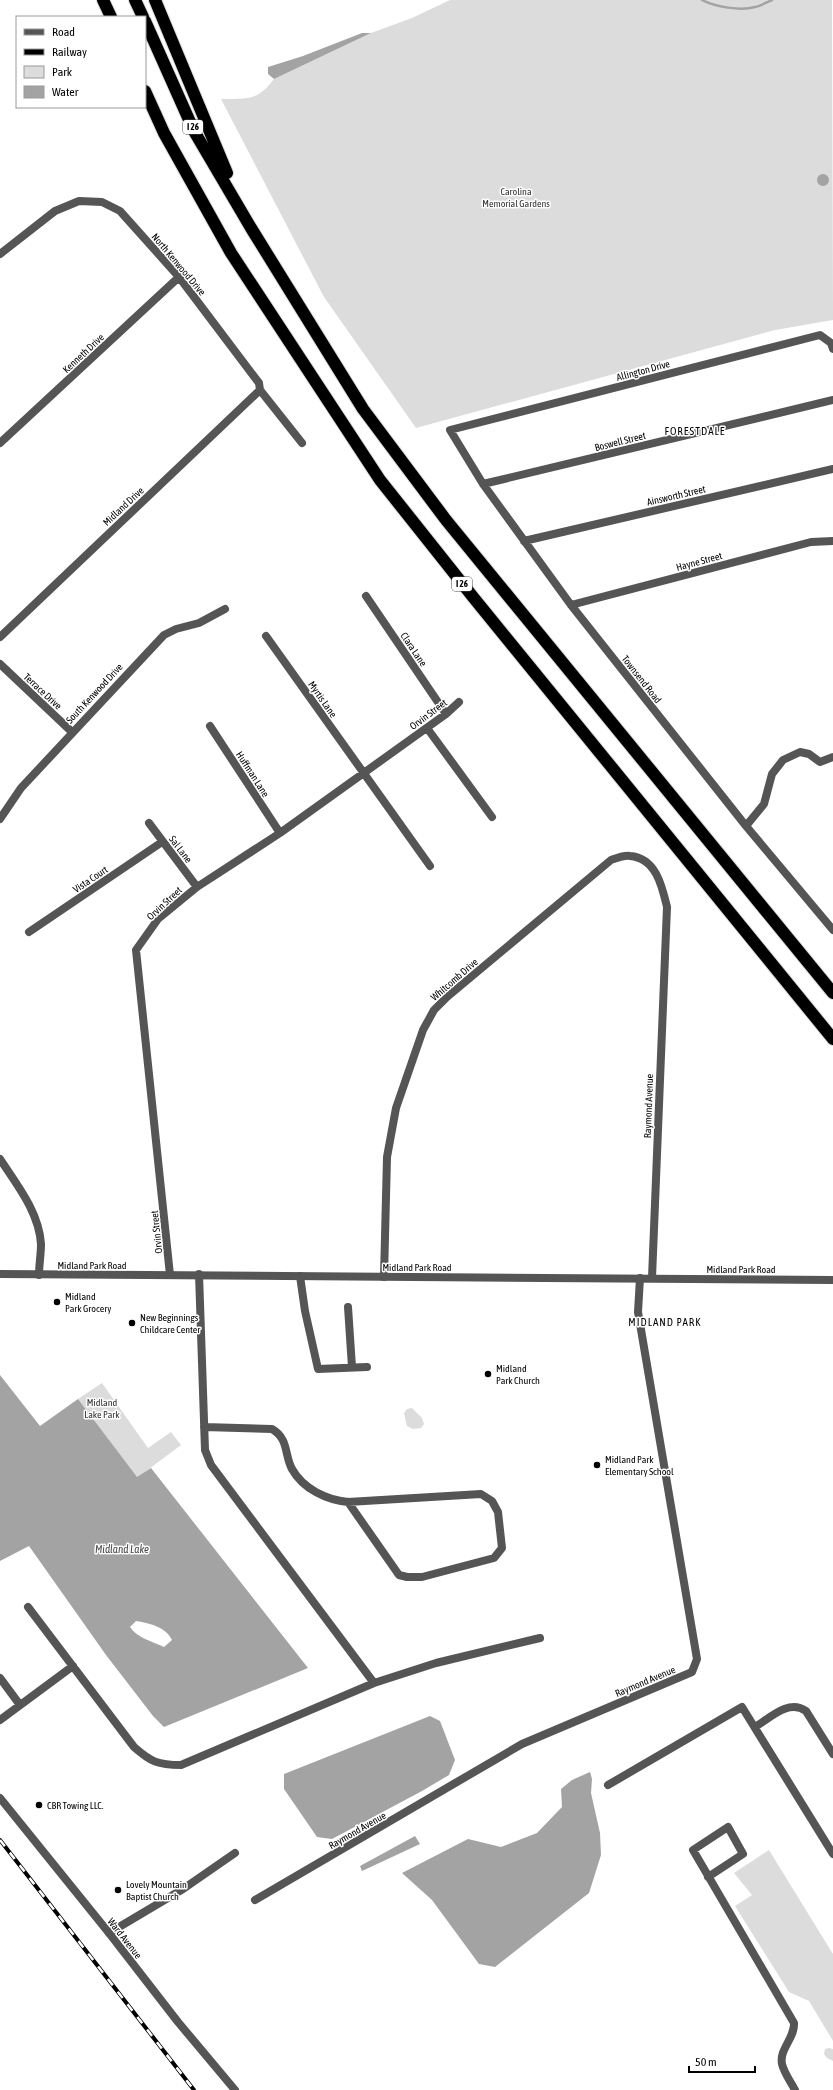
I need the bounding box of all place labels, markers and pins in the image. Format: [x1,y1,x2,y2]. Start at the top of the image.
place label: Midland Park Grocery [65,1291,111,1314]
marker: Midland Park Grocery [52,1297,62,1307]
place label: New Beginnings Childcare Center [140,1312,201,1335]
marker: New Beginnings Childcare Center [127,1318,137,1328]
place label: Midland Park Church [496,1363,540,1386]
marker: Midland Park Church [483,1369,493,1379]
place label: Midland Park Elementary School [605,1454,674,1477]
marker: Midland Park Elementary School [592,1460,602,1470]
marker: CBR Towing LLC. [34,1800,44,1810]
place label: CBR Towing LLC. [47,1800,104,1811]
place label: Lovely Mountain Baptist Church [126,1879,187,1902]
marker: Lovely Mountain Baptist Church [113,1885,123,1895]

